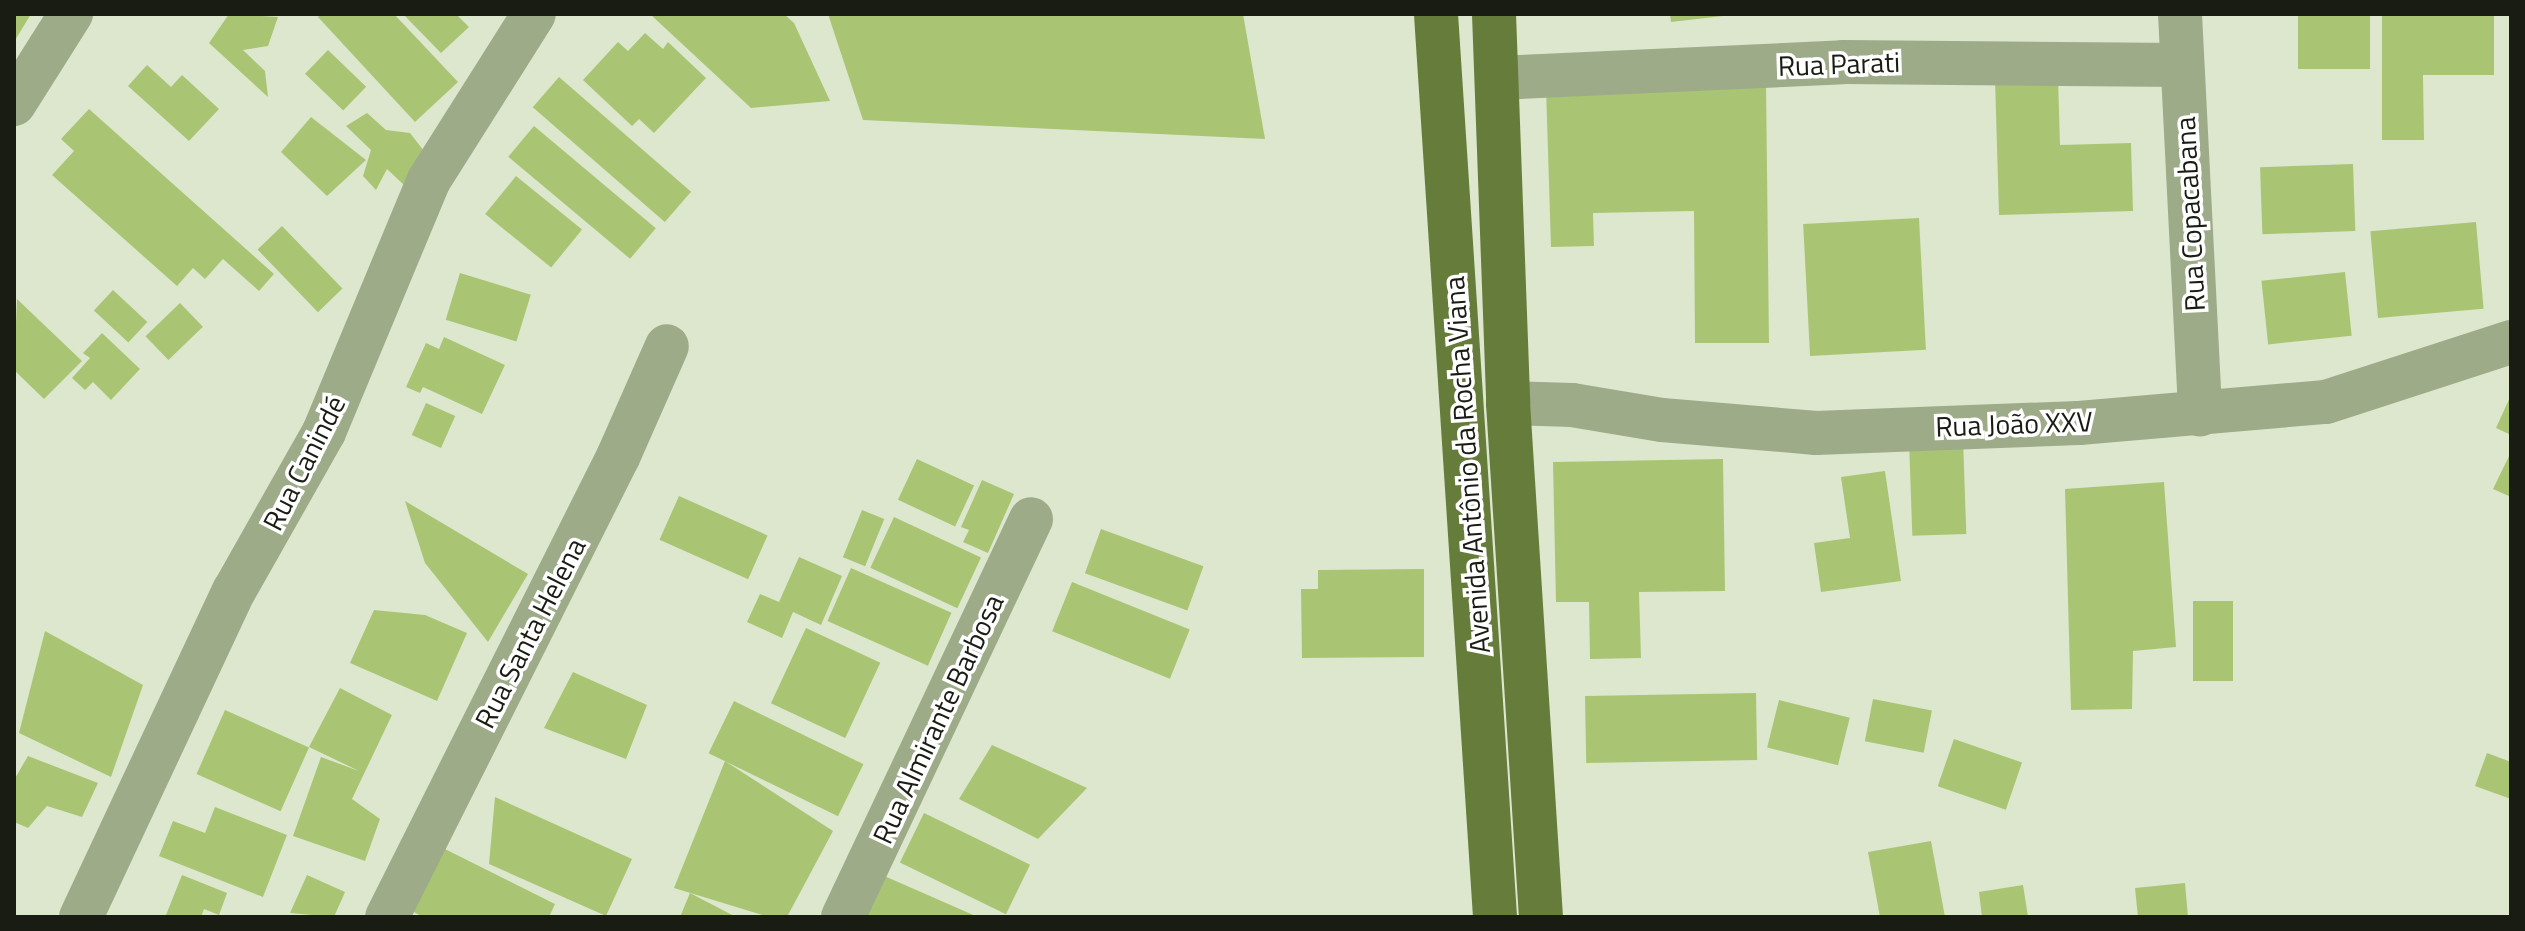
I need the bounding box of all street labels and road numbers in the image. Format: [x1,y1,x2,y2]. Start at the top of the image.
street label: Rua Parati [1777,45,1901,83]
street label: Rua Copacabana [2168,116,2212,312]
street label: Avenida Antônio da Rocha Viana [1437,275,1497,655]
street label: Rua Canindé [256,390,352,536]
street label: Rua João XXV [1935,404,2093,444]
street label: Rua Santa Helena [468,532,592,734]
street label: Rua Almirante Barbosa [865,589,1011,849]

